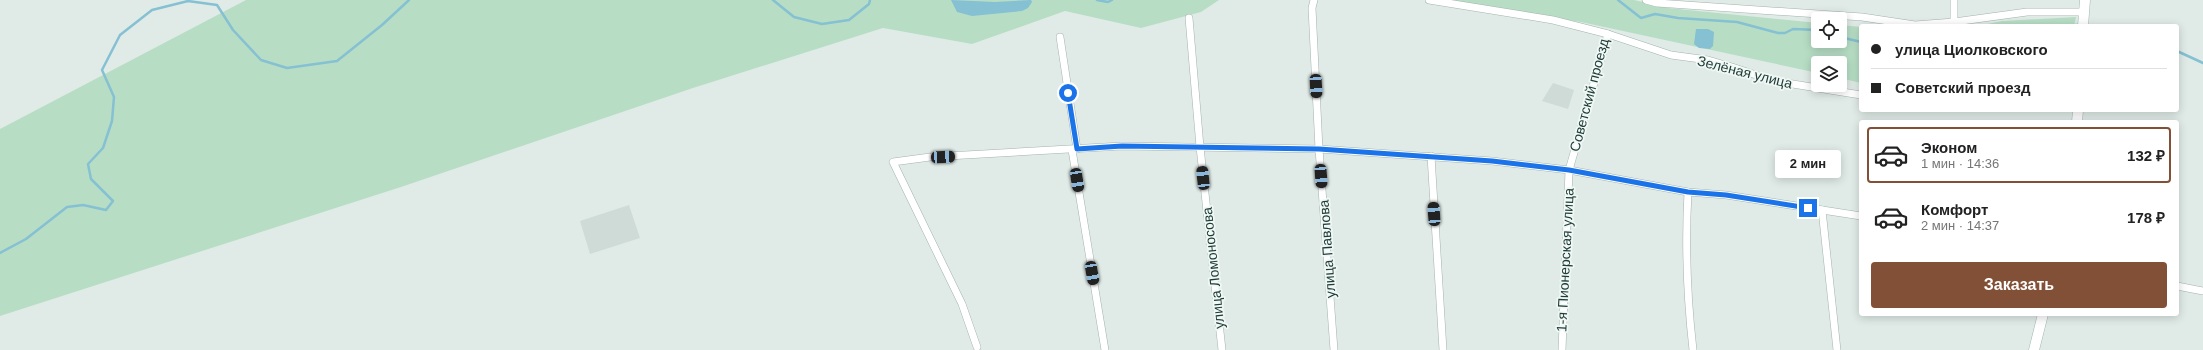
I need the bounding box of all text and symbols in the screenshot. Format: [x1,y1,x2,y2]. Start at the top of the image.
map controls [1811,12,1847,92]
button: locate [1811,12,1847,48]
street label: Советский проезд [1566,37,1612,153]
text: улица Циолковского [1895,41,2048,58]
street label: Зелёная улица [1696,52,1794,92]
button: layers [1811,56,1847,92]
car [1309,74,1323,98]
text: Советский проезд [1895,79,2030,96]
route start [1059,84,1077,102]
icon: car [1873,137,1909,173]
text: Эконом [1921,139,1977,156]
text: 132 ₽ [2127,147,2165,164]
car [931,150,955,164]
callout: 2 мин [1775,150,1841,178]
text: 2 мин [1790,156,1826,171]
text: 1 мин · 14:36 [1921,156,1999,171]
car [1314,164,1328,188]
car [1196,165,1210,191]
car [1069,167,1085,193]
street label: 1-я Пионерская улица [1553,187,1577,332]
street label: улица Павлова [1316,199,1338,299]
route end [1799,199,1817,217]
icon: car [1873,199,1909,235]
text: Комфорт [1921,201,1988,218]
car [1427,202,1441,226]
street label: улица Ломоносова [1199,206,1227,330]
text: 178 ₽ [2127,209,2165,226]
text: 2 мин · 14:37 [1921,218,1999,233]
car [1084,260,1100,286]
button: Заказать [1871,262,2167,308]

